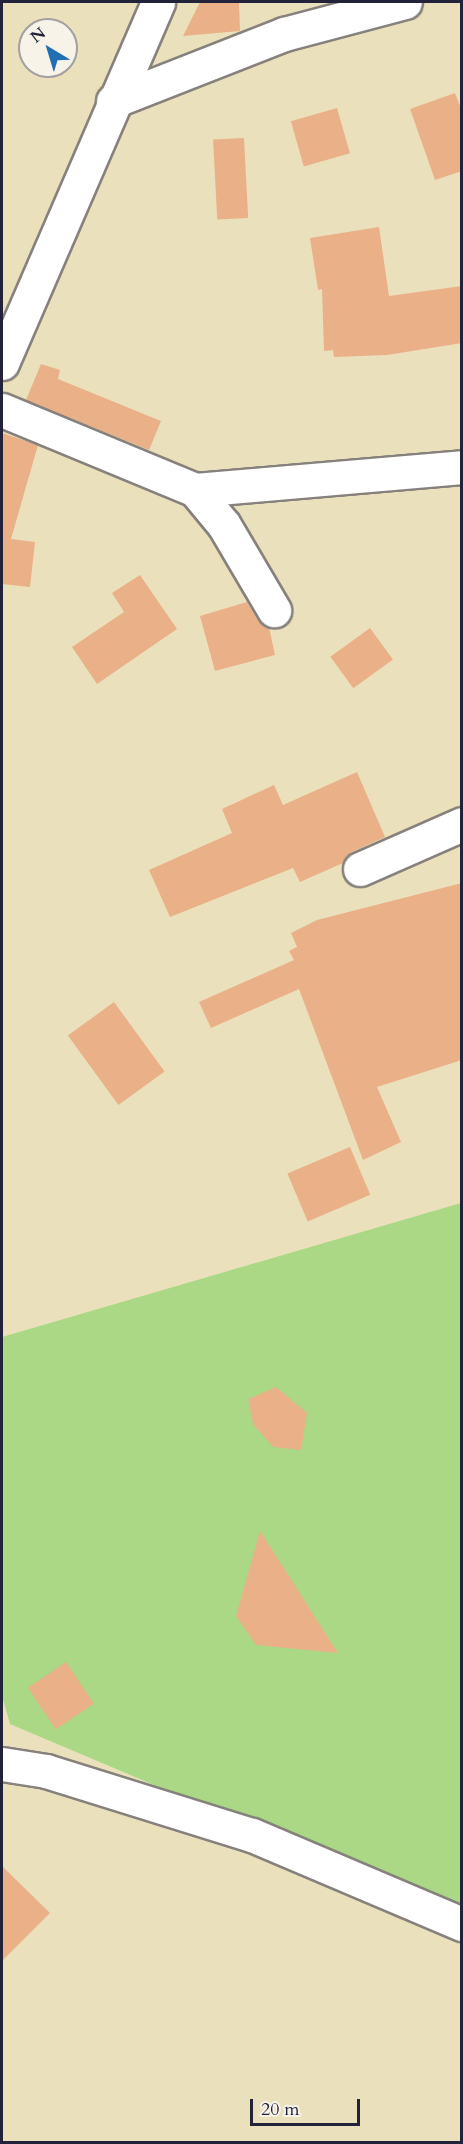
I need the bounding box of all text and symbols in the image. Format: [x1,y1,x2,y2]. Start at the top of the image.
north arrow [18,18,78,78]
text: N [26,22,50,48]
scale bar [253,2087,362,2125]
text: 20 m [261,2097,300,2122]

